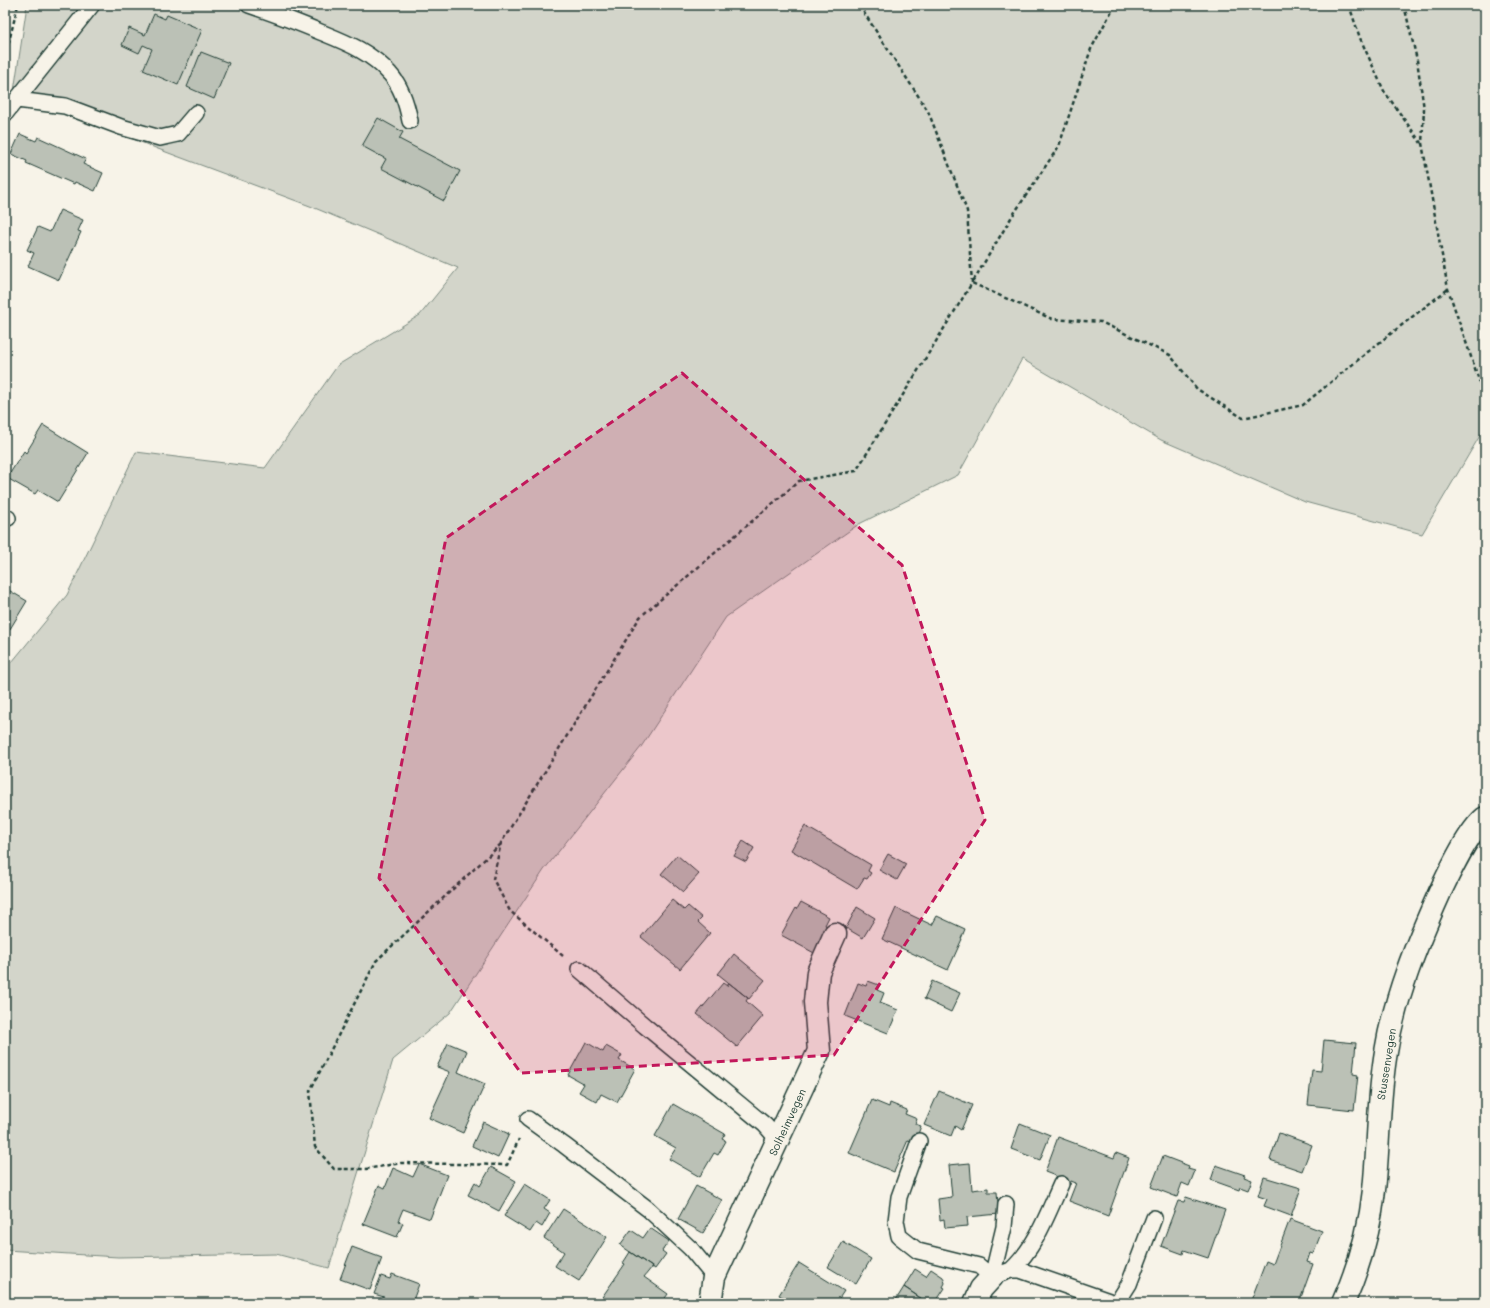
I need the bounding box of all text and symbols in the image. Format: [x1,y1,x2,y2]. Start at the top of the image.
street label: Stussenvegen [1373,1027,1399,1101]
street label: Solheimvegen [765,1086,809,1158]

